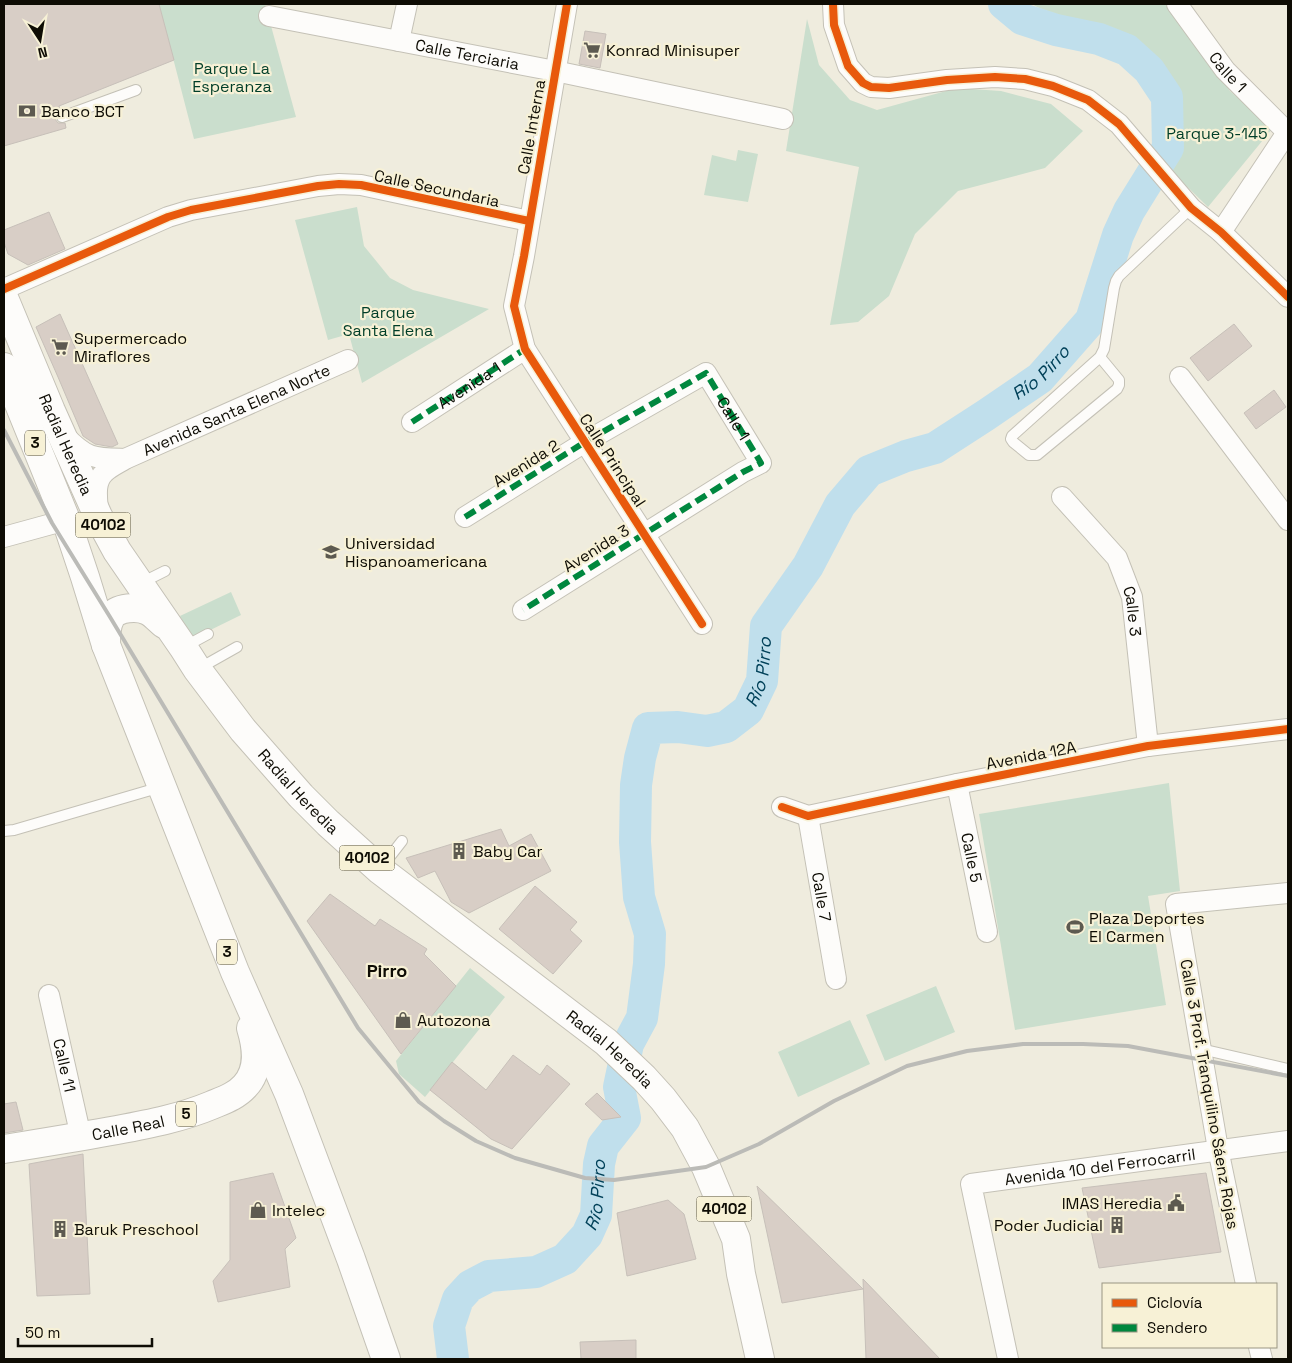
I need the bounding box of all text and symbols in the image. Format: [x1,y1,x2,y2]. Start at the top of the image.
north arrow [15,15,65,65]
street label: Calle Terciaria [414,34,521,75]
supermarket icon: Konrad Minisuper [582,40,602,60]
place label: Konrad Minisuper [606,40,740,61]
text: N [36,43,49,62]
street label: Calle 1 [1204,48,1251,97]
park label: Parque La Esperanza [192,58,272,97]
street label: Calle Interna [513,78,550,176]
bank icon: Banco BCT [17,101,37,121]
place label: Banco BCT [41,101,124,122]
park label: Parque 3-145 [1166,123,1268,144]
street label: Calle Secundaria [372,165,502,212]
park label: Parque Santa Elena [343,302,433,341]
place label: Supermercado Miraflores [74,328,187,367]
supermarket icon: Supermercado Miraflores [50,337,70,357]
water label: Río Pirro [1007,340,1075,405]
street label: Avenida 1 [434,357,505,414]
street label: Avenida Santa Elena Norte [140,359,334,461]
street label: Radial Heredia [34,391,97,499]
street label: Calle 1 [712,393,755,444]
street label: Calle Principal [575,410,651,511]
road number: 3 [25,430,45,456]
street label: Avenida 2 [489,435,563,492]
road number: 40102 [76,512,130,538]
street label: Avenida 3 [559,520,633,577]
place label: Universidad Hispanoamericana [345,533,487,572]
school or university icon: Universidad Hispanoamericana [321,542,341,562]
street label: Calle 3 [1118,583,1146,637]
water label: Río Pirro [739,636,776,710]
street label: Avenida 12A [984,736,1078,775]
street label: Radial Heredia [253,745,343,839]
street label: Calle 5 [956,831,987,884]
building icon: Baby Car [449,841,469,861]
place label: Baby Car [473,841,543,862]
road number: 40102 [340,846,394,870]
street label: Calle 7 [807,870,836,923]
place label: Plaza Deportes El Carmen [1089,908,1205,947]
sports icon: Plaza Deportes El Carmen [1065,917,1085,937]
road number: 3 [217,940,237,964]
street label: Calle 3 Prof. Tranquilino Sáenz Rojas [1175,958,1244,1231]
district label: Pirro [367,959,407,982]
street label: Radial Heredia [562,1006,658,1093]
shop icon: Autozona [393,1010,413,1030]
place label: Autozona [417,1010,490,1031]
street label: Calle 11 [48,1037,81,1094]
road number: 5 [176,1102,196,1126]
street label: Calle Real [90,1111,167,1145]
street label: Avenida 10 del Ferrocarril [1003,1144,1197,1190]
water label: Río Pirro [579,1158,610,1234]
place label: IMAS Heredia [1062,1193,1162,1214]
public building icon: IMAS Heredia [1166,1193,1186,1213]
road number: 40102 [696,1196,752,1222]
shop icon: Intelec [248,1200,268,1220]
place label: Intelec [272,1200,325,1221]
place label: Poder Judicial [994,1215,1103,1236]
building icon: Poder Judicial [1107,1215,1127,1235]
building icon: Baruk Preschool [50,1219,70,1239]
place label: Baruk Preschool [74,1219,199,1240]
legend [1102,1283,1277,1348]
text: Ciclovía [1147,1293,1203,1312]
scale bar [18,1316,151,1348]
text: Sendero [1147,1318,1207,1337]
text: 50 m [25,1323,60,1342]

